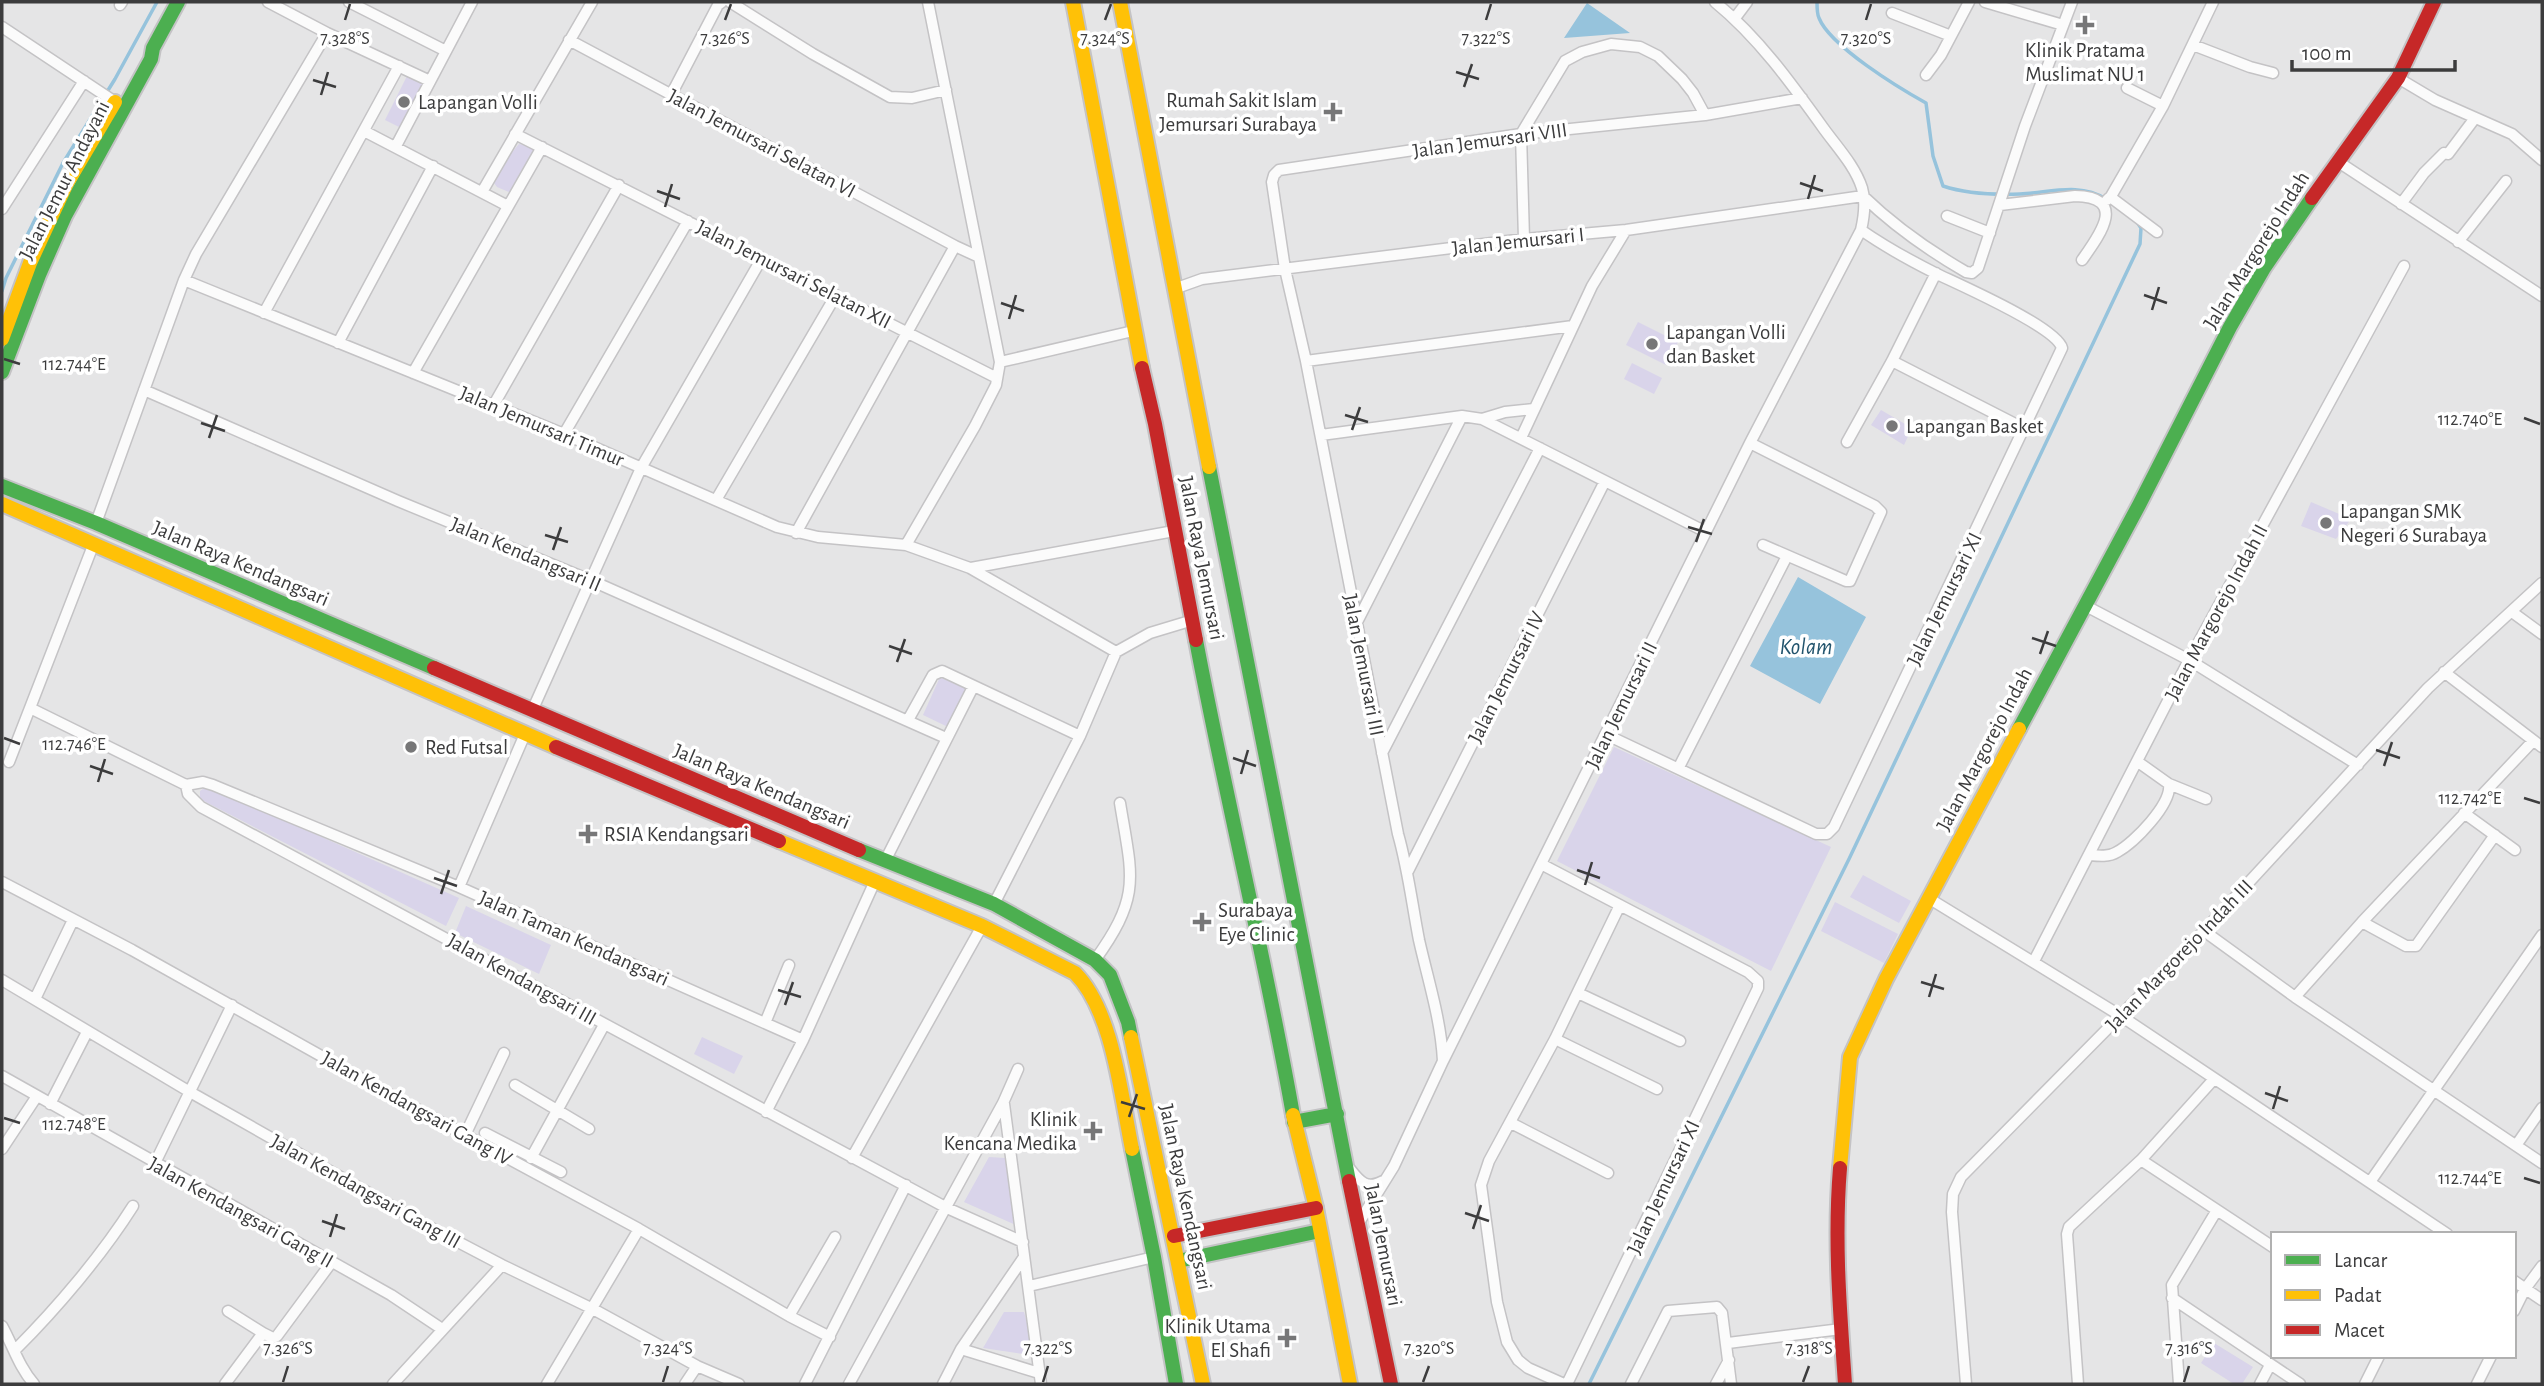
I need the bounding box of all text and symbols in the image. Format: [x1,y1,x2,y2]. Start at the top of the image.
marker: Klinik Pratama Muslimat NU 1 [2075,15,2095,35]
scale bar [2292,28,2455,72]
text: 7.328°S [320,30,370,48]
text: 7.326°S [700,30,750,48]
text: 7.324°S [1080,30,1130,48]
text: 7.322°S [1461,30,1511,48]
text: 7.320°S [1841,30,1891,48]
place label: Klinik Pratama Muslimat NU 1 [2025,40,2145,85]
text: 100 m [2302,43,2352,64]
street label: Jalan Jemursari Selatan VI [664,85,859,202]
place label: Rumah Sakit Islam Jemursari Surabaya [1159,90,1317,135]
place label: Lapangan Volli [418,92,538,113]
marker: Lapangan Volli [396,94,412,110]
street label: Jalan Jemur Andayani [15,97,114,263]
marker: Rumah Sakit Islam Jemursari Surabaya [1323,102,1343,122]
street label: Jalan Jemursari VIII [1411,119,1569,162]
street label: Jalan Margorejo Indah [2199,168,2313,333]
street label: Jalan Jemursari Selatan XII [693,216,895,333]
street label: Jalan Jemursari I [1451,224,1585,259]
place label: Lapangan Volli dan Basket [1666,322,1786,367]
marker: Lapangan Volli dan Basket [1644,336,1660,352]
text: 112.744°E [42,356,106,374]
street label: Jalan Jemursari Timur [456,382,627,471]
text: 112.740°E [2438,411,2502,429]
place label: Lapangan Basket [1906,416,2044,437]
marker: Lapangan Basket [1884,418,1900,434]
street label: Jalan Raya Jemursari [1175,475,1228,642]
place label: Lapangan SMK Negeri 6 Surabaya [2340,501,2488,546]
street label: Jalan Kendangsari II [447,513,604,596]
marker: Lapangan SMK Negeri 6 Surabaya [2318,515,2334,531]
street label: Jalan Raya Kendangsari [150,517,332,610]
street label: Jalan Margorejo Indah II [2161,521,2272,704]
street label: Jalan Jemursari XI [1903,529,1986,669]
street label: Jalan Jemursari III [1339,592,1388,738]
street label: Jalan Jemursari IV [1464,608,1549,746]
water label: Kolam [1779,636,1833,659]
street label: Jalan Jemursari II [1582,638,1661,772]
street label: Jalan Margorejo Indah [1933,664,2036,834]
text: 112.746°E [42,736,106,754]
place label: Red Futsal [425,737,508,758]
marker: Red Futsal [403,739,419,755]
street label: Jalan Raya Kendangsari [671,740,853,833]
text: 112.742°E [2439,790,2502,808]
marker: RSIA Kendangsari [578,824,598,844]
place label: RSIA Kendangsari [604,824,749,845]
street label: Jalan Margorejo Indah III [2102,876,2257,1035]
street label: Jalan Taman Kendangsari [476,887,672,990]
place label: Surabaya Eye Clinic [1218,900,1294,945]
marker: Surabaya Eye Clinic [1192,912,1212,932]
street label: Jalan Kendangsari III [444,930,600,1029]
street label: Jalan Kendangsari Gang IV [318,1047,515,1170]
street label: Jalan Raya Kendangsari [1156,1102,1215,1292]
place label: Klinik Kencana Medika [943,1109,1077,1154]
text: 112.748°E [42,1116,106,1134]
street label: Jalan Jemursari XI [1623,1117,1704,1258]
marker: Klinik Kencana Medika [1083,1121,1103,1141]
street label: Jalan Kendangsari Gang III [267,1130,464,1252]
street label: Jalan Kendangsari Gang II [145,1153,337,1272]
text: 112.744°E [2438,1170,2502,1188]
street label: Jalan Jemursari [1361,1182,1406,1308]
legend [2271,1232,2516,1358]
text: Lancar [2334,1250,2387,1271]
text: Padat [2334,1285,2382,1306]
place label: Klinik Utama El Shafi [1164,1316,1271,1361]
text: Macet [2334,1320,2385,1341]
marker: Klinik Utama El Shafi [1277,1328,1297,1348]
text: 7.326°S [263,1340,313,1358]
text: 7.324°S [643,1340,693,1358]
text: 7.322°S [1023,1340,1073,1358]
text: 7.320°S [1404,1340,1454,1358]
text: 7.318°S [1785,1340,1833,1358]
text: 7.316°S [2165,1340,2213,1358]

